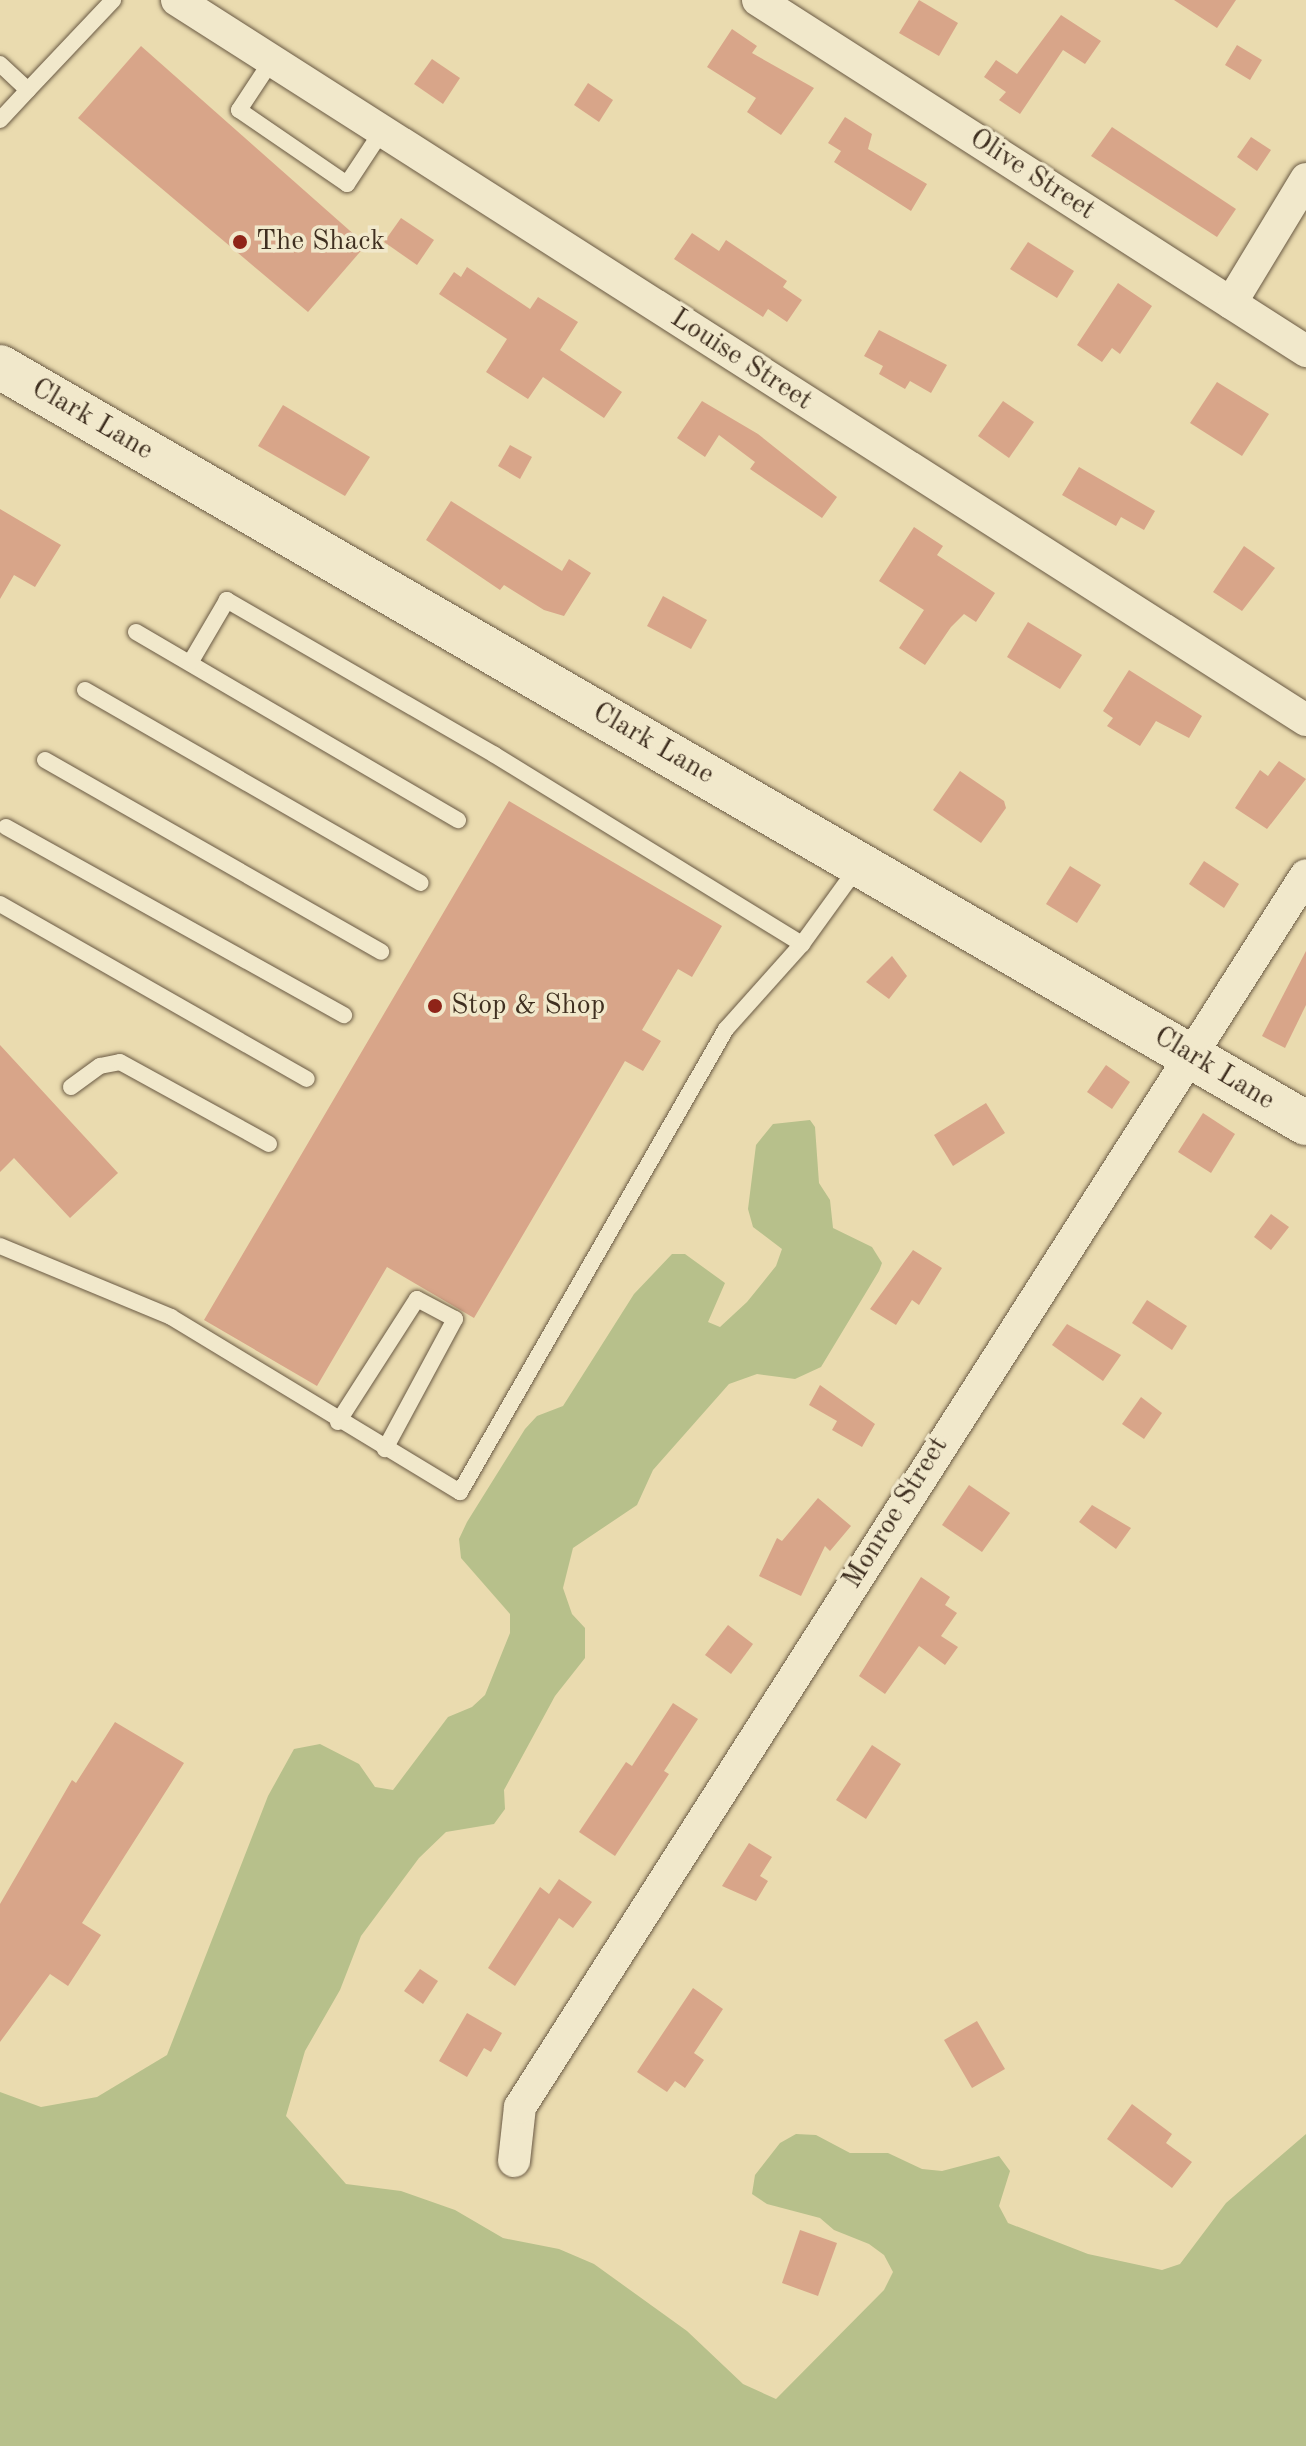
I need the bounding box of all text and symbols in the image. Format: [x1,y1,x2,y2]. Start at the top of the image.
street label: Olive Street [963,122,1101,228]
place label: The Shack [256,225,385,259]
marker: The Shack [231,233,249,251]
street label: Louise Street [664,302,818,418]
street label: Clark Lane [25,372,159,468]
street label: Clark Lane [586,696,720,792]
place label: Stop & Shop [451,989,605,1023]
marker: Stop & Shop [426,997,444,1015]
street label: Clark Lane [1148,1020,1280,1118]
street label: Monroe Street [836,1431,956,1595]

